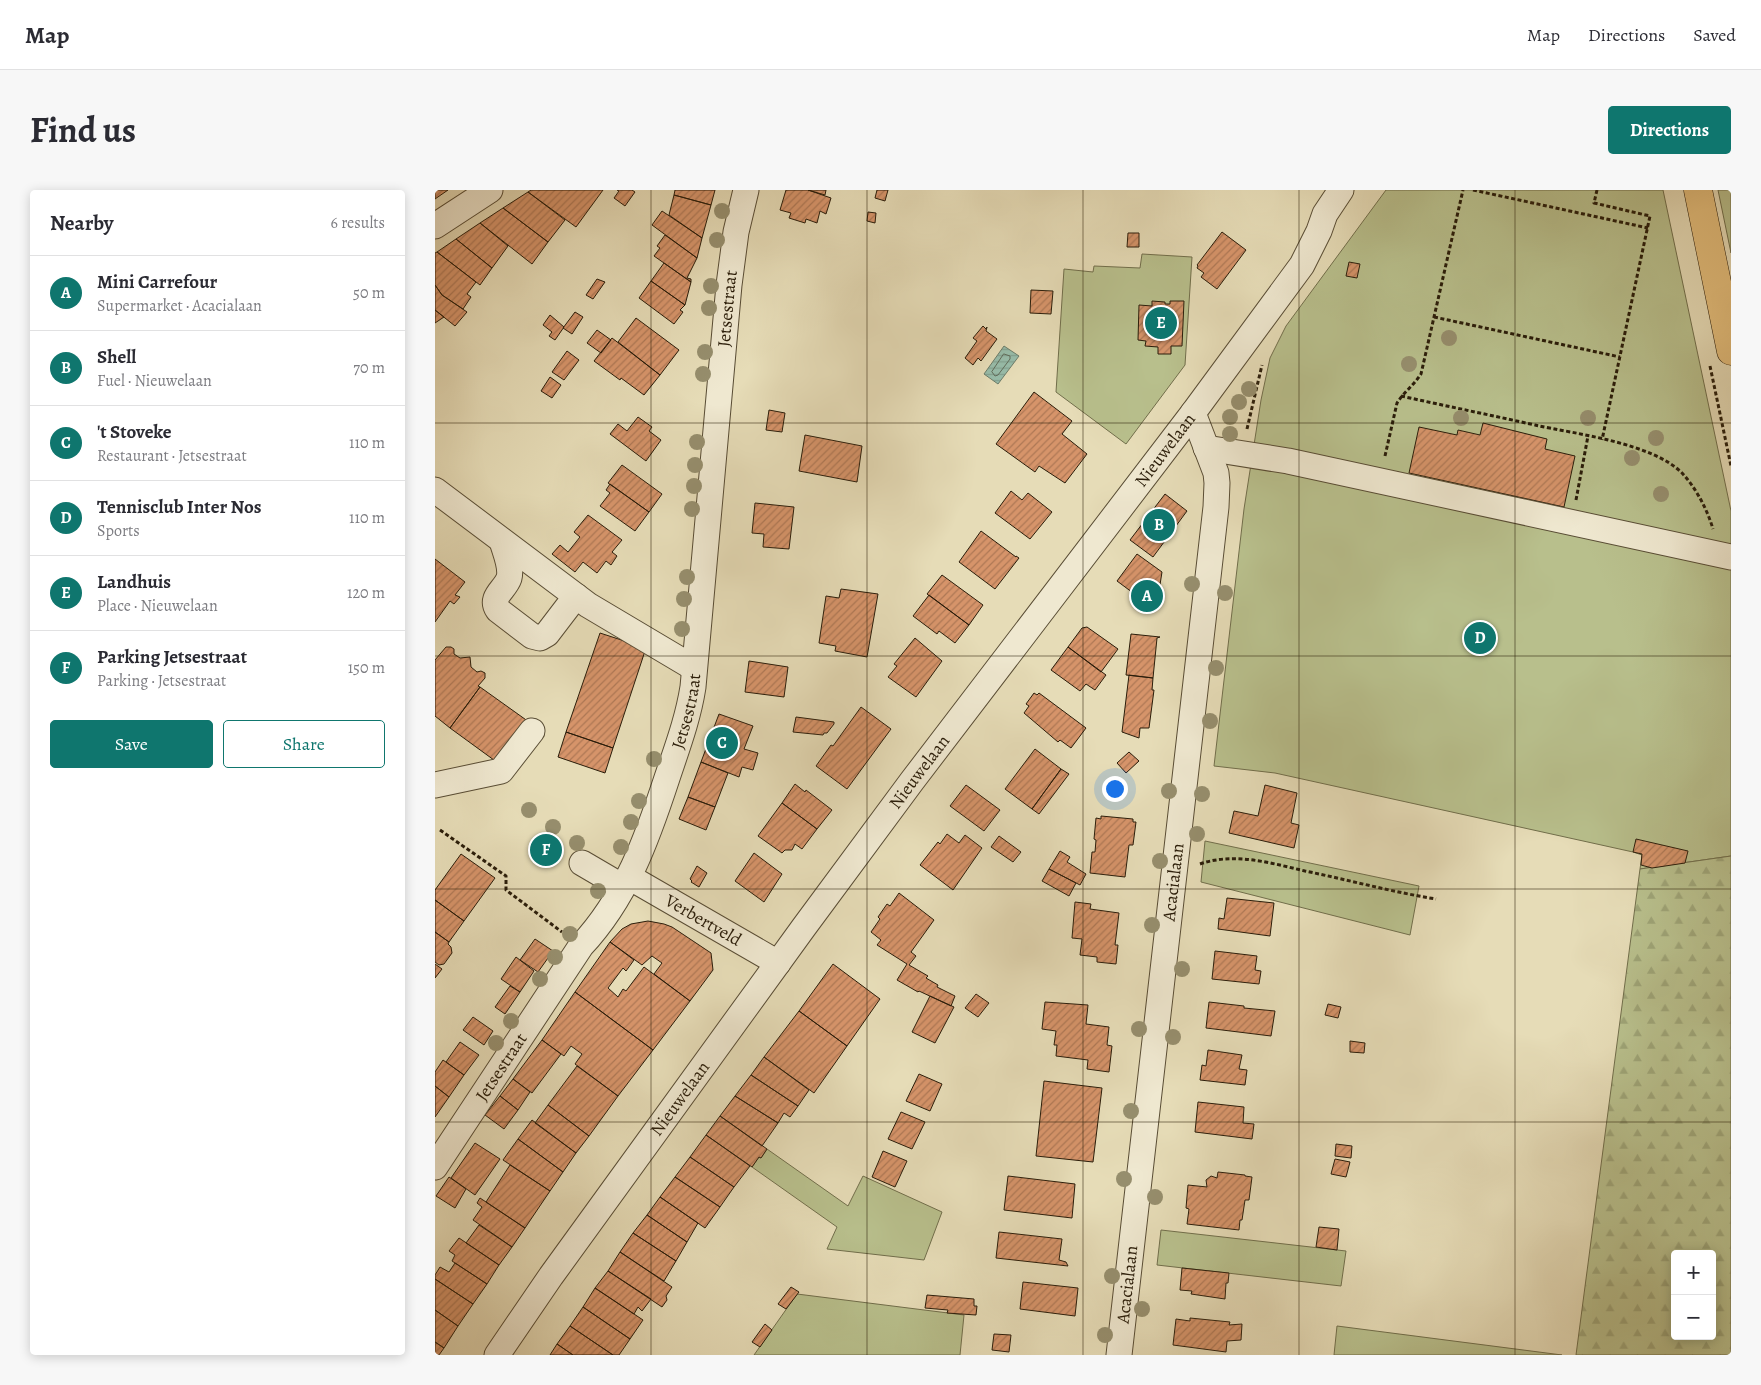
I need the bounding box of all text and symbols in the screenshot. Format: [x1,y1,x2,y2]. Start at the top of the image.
text: Map [25,19,69,51]
text: Map [1527,23,1560,47]
text: Directions [1588,23,1665,47]
text: Saved [1693,23,1736,47]
text: Find us [30,106,136,154]
button: Directions [1608,106,1731,154]
text: Nearby [50,209,113,237]
text: 6 results [331,212,385,234]
street label: Jetsestraat [712,268,743,348]
text: Mini Carrefour [97,269,217,295]
text: A [61,282,71,304]
text: 50 m [353,282,385,304]
text: Supermarket · Acacialaan [97,295,262,317]
pin: E [1145,304,1177,342]
text: Shell [97,344,136,370]
text: B [61,357,71,379]
text: 70 m [353,357,385,379]
text: Fuel · Nieuwelaan [97,370,212,392]
street label: Nieuwelaan [1129,408,1201,492]
text: 't Stoveke [97,419,172,445]
text: C [61,432,71,454]
text: 110 m [349,432,385,454]
text: Restaurant · Jetsestraat [97,445,247,467]
text: Tennisclub Inter Nos [97,494,262,520]
pin: B [1143,506,1175,544]
text: D [60,507,72,529]
text: 110 m [349,507,385,529]
text: Sports [97,520,140,542]
text: Landhuis [97,569,171,595]
pin: A [1131,577,1163,615]
text: E [61,582,71,604]
text: 120 m [347,582,385,604]
text: Place · Nieuwelaan [97,595,218,617]
pin: D [1464,619,1496,657]
text: Parking Jetsestraat [97,644,247,670]
text: F [62,657,70,679]
text: 150 m [348,657,385,679]
text: Parking · Jetsestraat [97,670,226,692]
street label: Jetsestraat [666,672,706,752]
button: Save [50,720,213,768]
button: Share [223,720,385,768]
pin: C [706,724,738,762]
street label: Nieuwelaan [883,730,955,814]
your location [1102,776,1128,802]
pin: F [530,831,562,869]
street label: Acacialaan [1157,842,1189,923]
street label: Verbertveld [660,888,746,952]
street label: Jetsestraat [470,1028,532,1106]
street label: Nieuwelaan [644,1056,715,1141]
street label: Acacialaan [1111,1244,1143,1326]
map controls [1671,1250,1716,1340]
button: + [1671,1250,1716,1295]
button: − [1671,1295,1716,1340]

